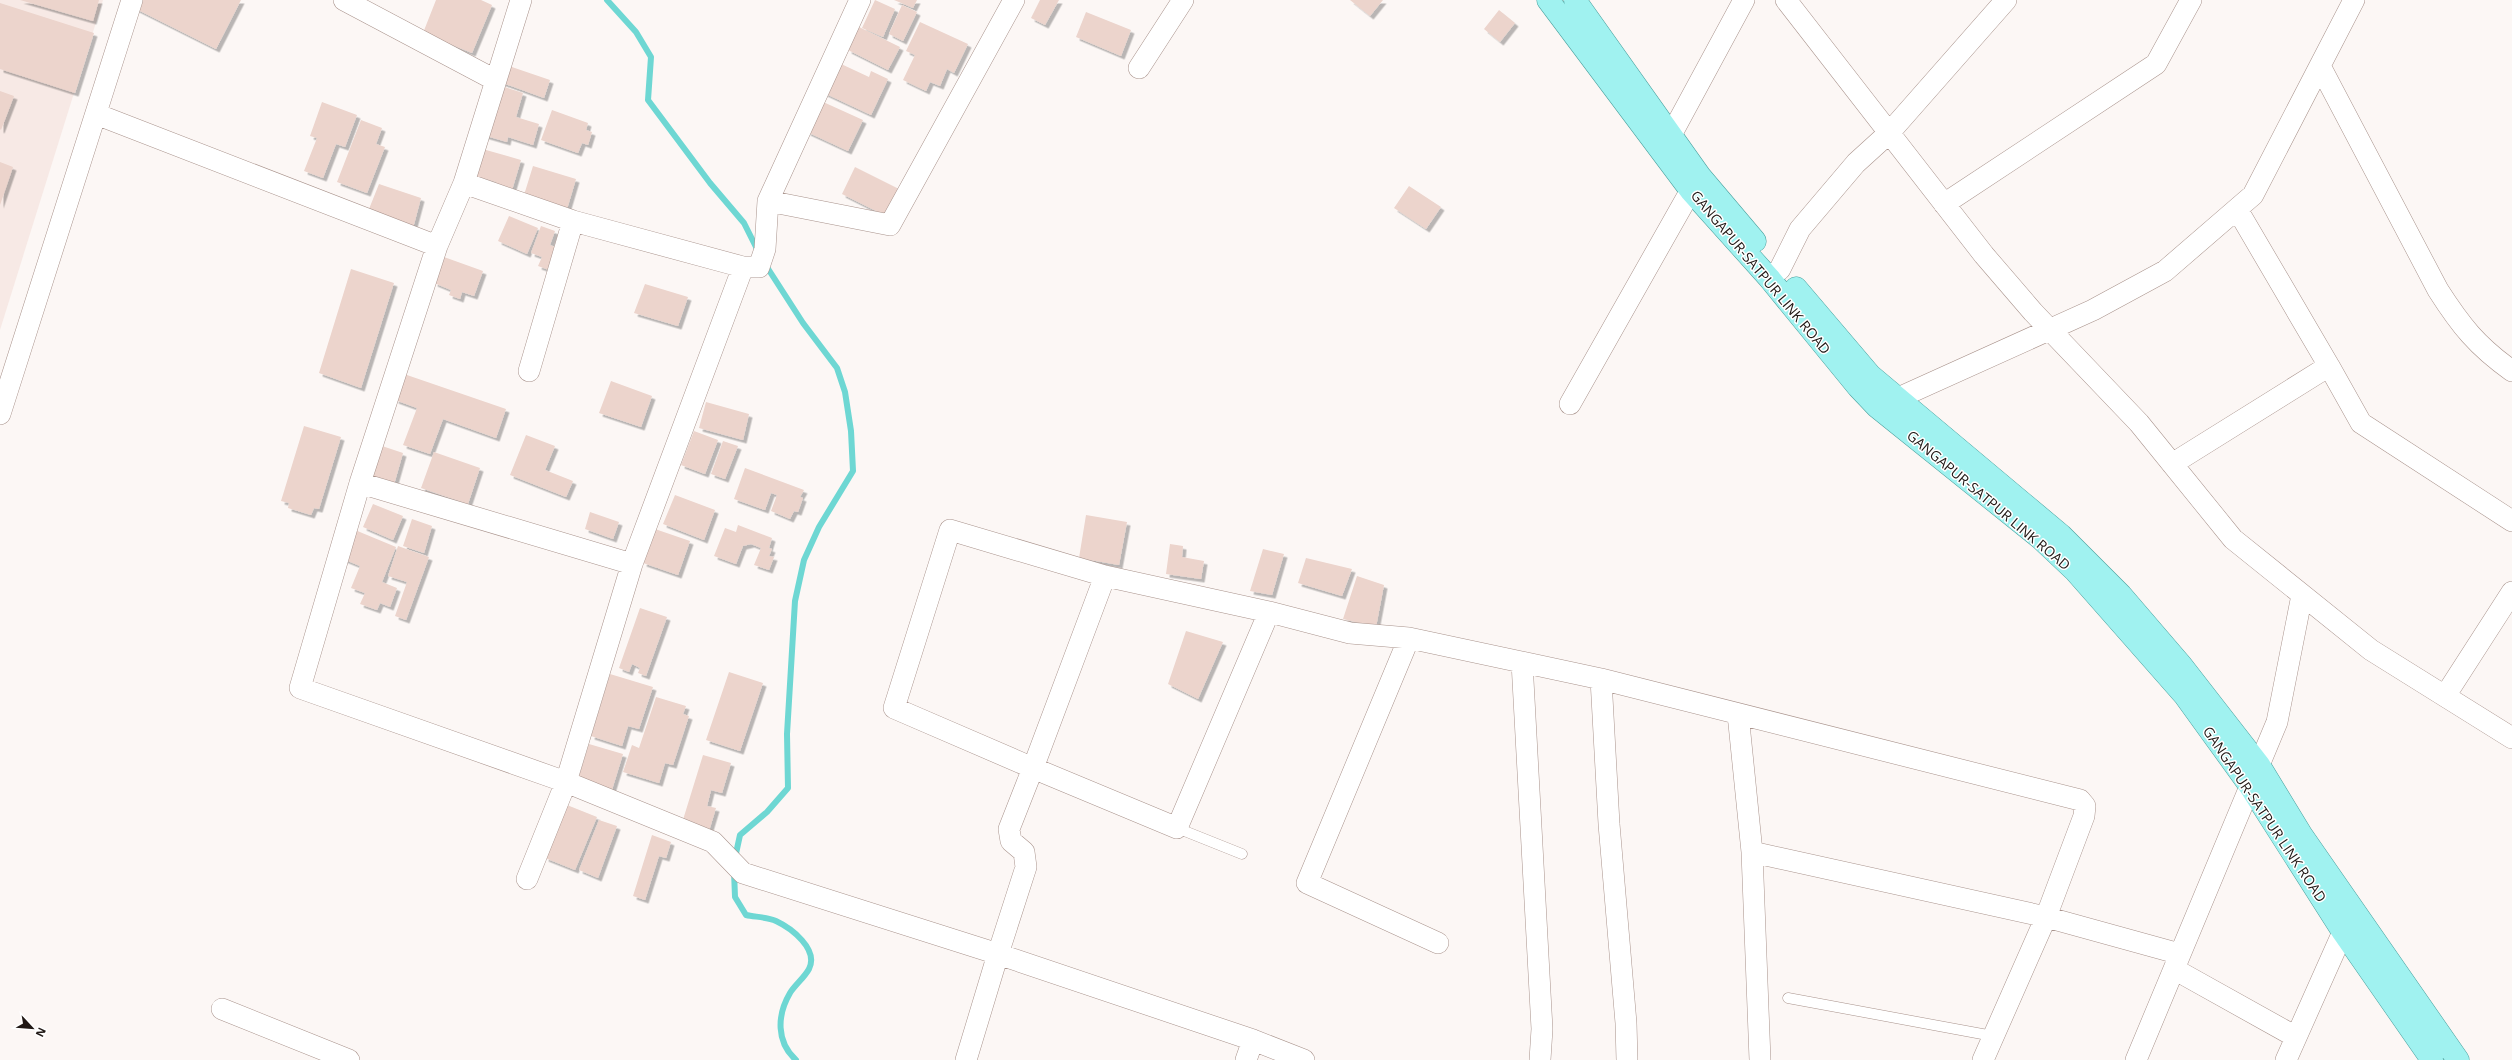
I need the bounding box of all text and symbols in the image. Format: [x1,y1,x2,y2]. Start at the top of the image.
street label: GANGAPUR-SATPUR LINK ROAD [1687,186,1835,358]
street label: GANGAPUR-SATPUR LINK ROAD [1903,426,2075,574]
street label: GANGAPUR-SATPUR LINK ROAD [2199,722,2331,906]
north arrow [12,1008,52,1048]
text: N [33,1025,50,1040]

